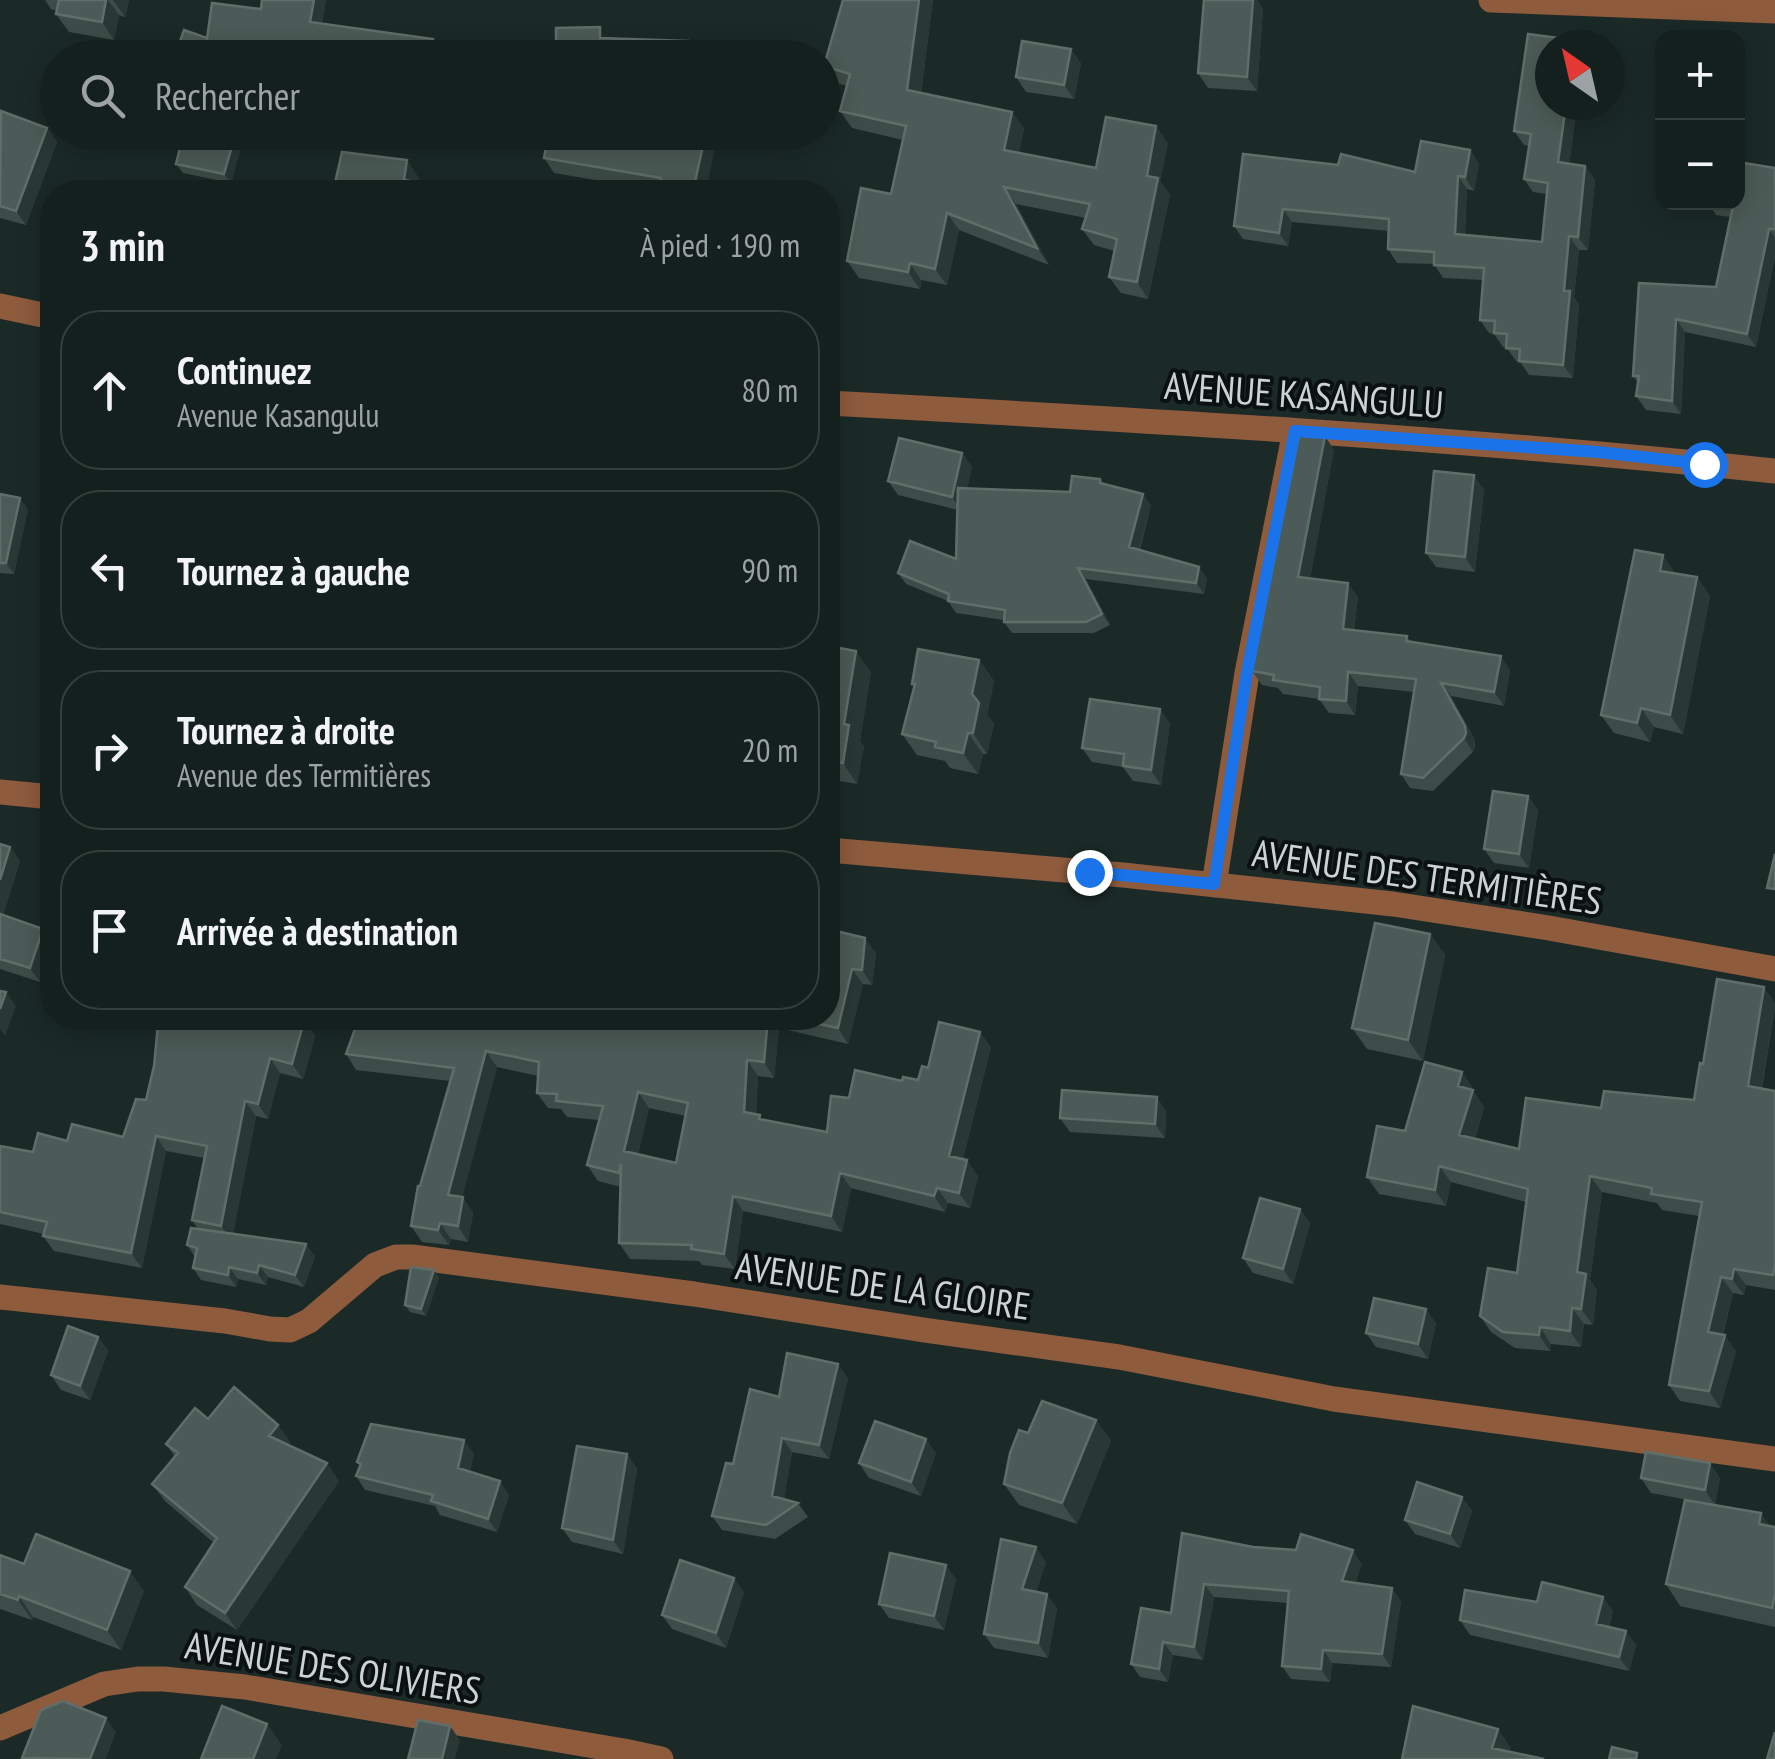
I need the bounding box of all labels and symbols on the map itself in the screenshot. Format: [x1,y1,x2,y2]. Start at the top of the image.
north arrow [1535,30,1625,120]
street label: AVENUE KASANGULU [1163,360,1445,428]
route start [1682,442,1728,488]
street label: AVENUE DES TERMITIÈRES [1249,827,1605,925]
route end [1067,850,1113,896]
street label: AVENUE DE LA GLOIRE [733,1240,1033,1330]
street label: AVENUE DES OLIVIERS [182,1619,484,1715]

